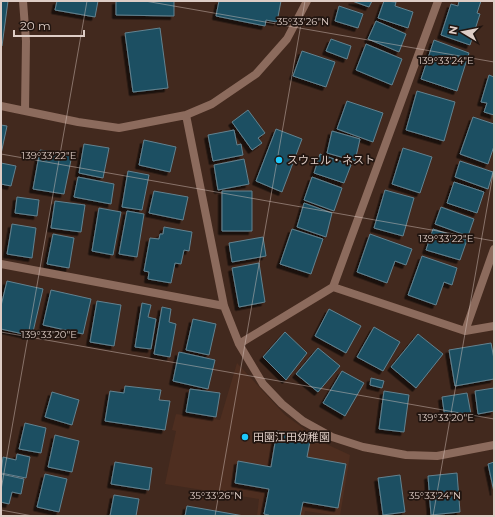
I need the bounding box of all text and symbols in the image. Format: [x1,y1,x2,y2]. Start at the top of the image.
scale bar [14,12,84,38]
north arrow [443,12,483,52]
text: 35°33'26"N [277,15,329,28]
text: 20 m [20,18,51,33]
text: N [445,25,461,36]
text: 139°33'24"E [418,54,474,67]
text: 139°33'22"E [22,149,77,162]
place label: スウェル・ネスト [287,153,375,167]
marker: スウェル・ネスト [274,155,284,165]
text: 139°33'22"E [419,232,474,245]
text: 139°33'20"E [21,328,77,341]
text: 139°33'20"E [418,411,474,424]
place label: 田園江田幼稚園 [253,430,330,444]
marker: 田園江田幼稚園 [240,432,250,442]
text: 35°33'26"N [190,489,242,502]
text: 35°33'24"N [409,489,461,502]

